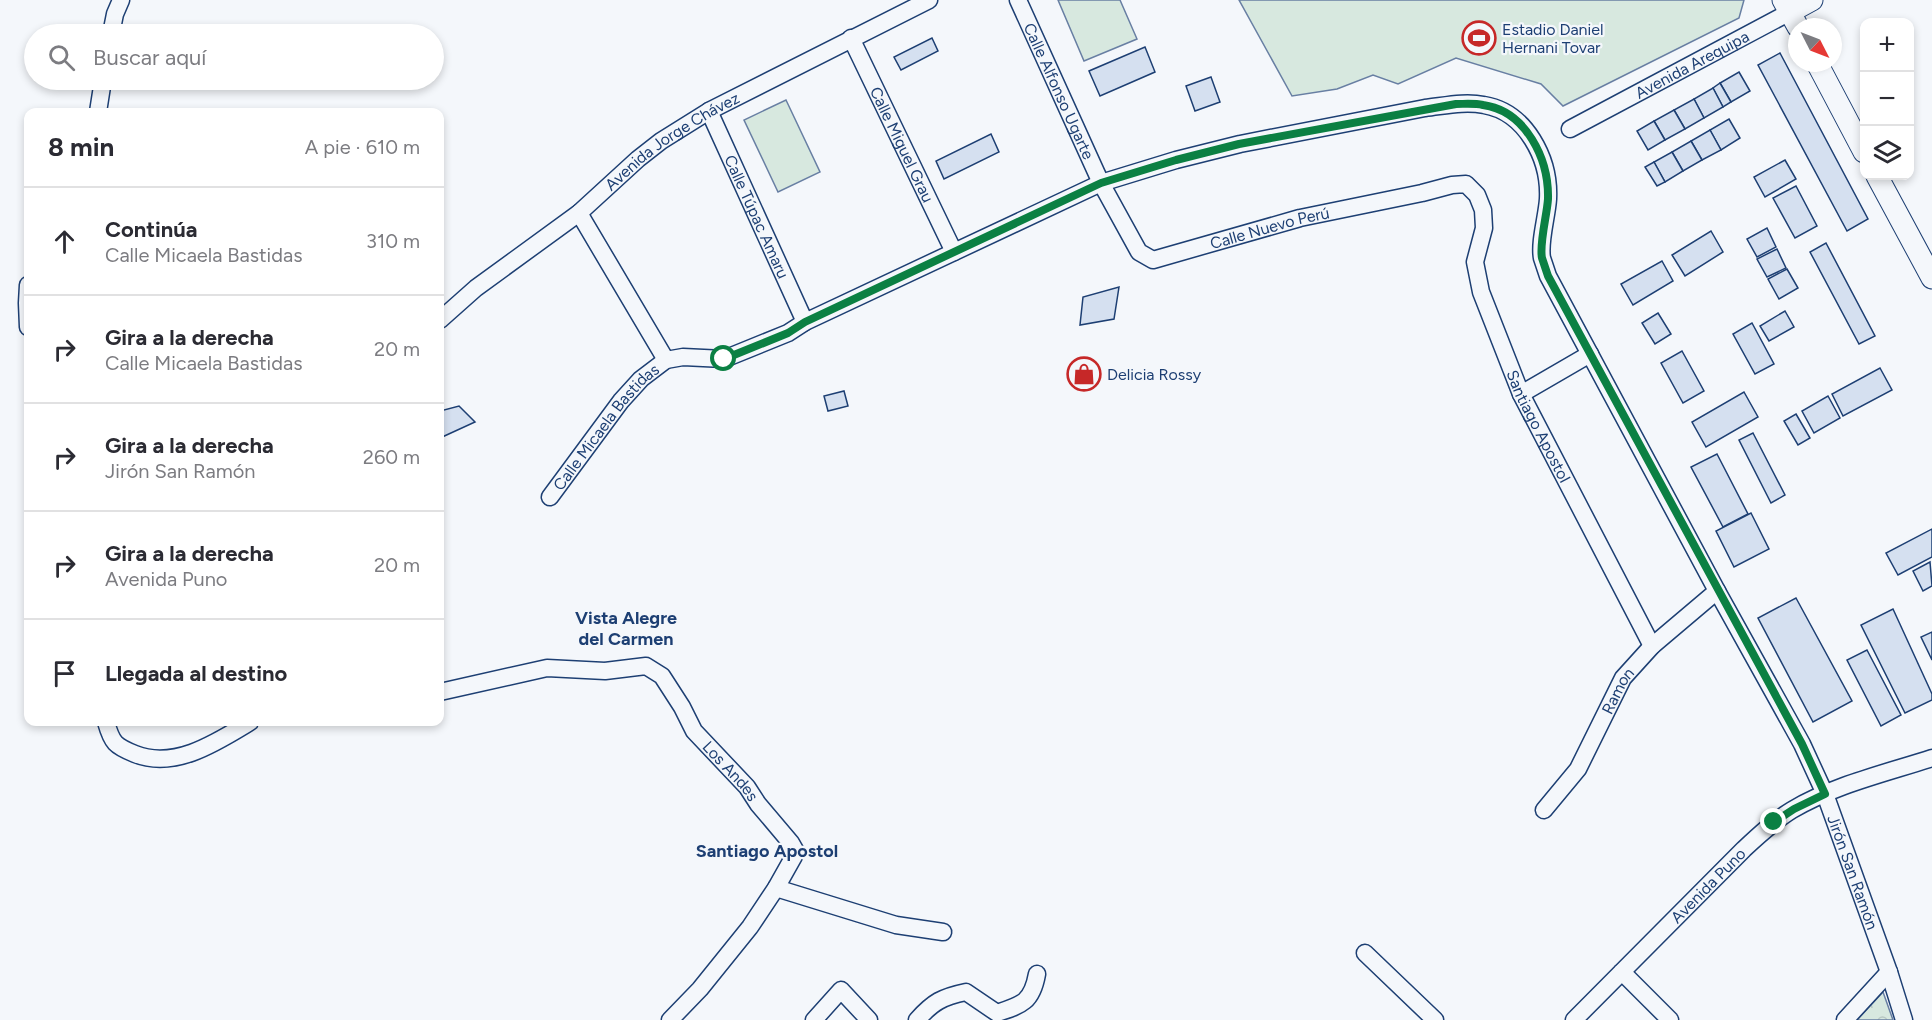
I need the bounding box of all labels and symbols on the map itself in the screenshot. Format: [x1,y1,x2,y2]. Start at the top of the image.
north arrow [1788,18,1842,72]
street label: Calle Alfonso Ugarte [1020,20,1098,163]
sports icon: Estadio Daniel Hernani Tovar [1461,20,1497,56]
place label: Estadio Daniel Hernani Tovar [1502,20,1603,57]
street label: Avenida Arequipa [1632,27,1752,103]
street label: Calle Miguel Grau [866,84,938,205]
street label: Avenida Jorge Chávez [601,88,743,194]
street label: Calle Túpac Amaru [720,152,793,282]
street label: Calle Nuevo Perú [1208,203,1331,253]
route start [710,345,736,371]
shop icon: Delicia Rossy [1066,356,1102,392]
street label: Calle Micaela Bastidas [549,360,663,494]
place label: Delicia Rossy [1107,365,1202,384]
street label: Santiago Apostol [1503,367,1574,486]
district label: Vista Alegre del Carmen [575,607,677,650]
street label: Ramon [1598,664,1638,717]
street label: Los Andes [699,737,762,805]
route end [1760,808,1786,834]
street label: Jirón San Ramón [1823,812,1882,932]
district label: Santiago Apostol [696,840,838,862]
street label: Avenida Puno [1667,844,1750,927]

